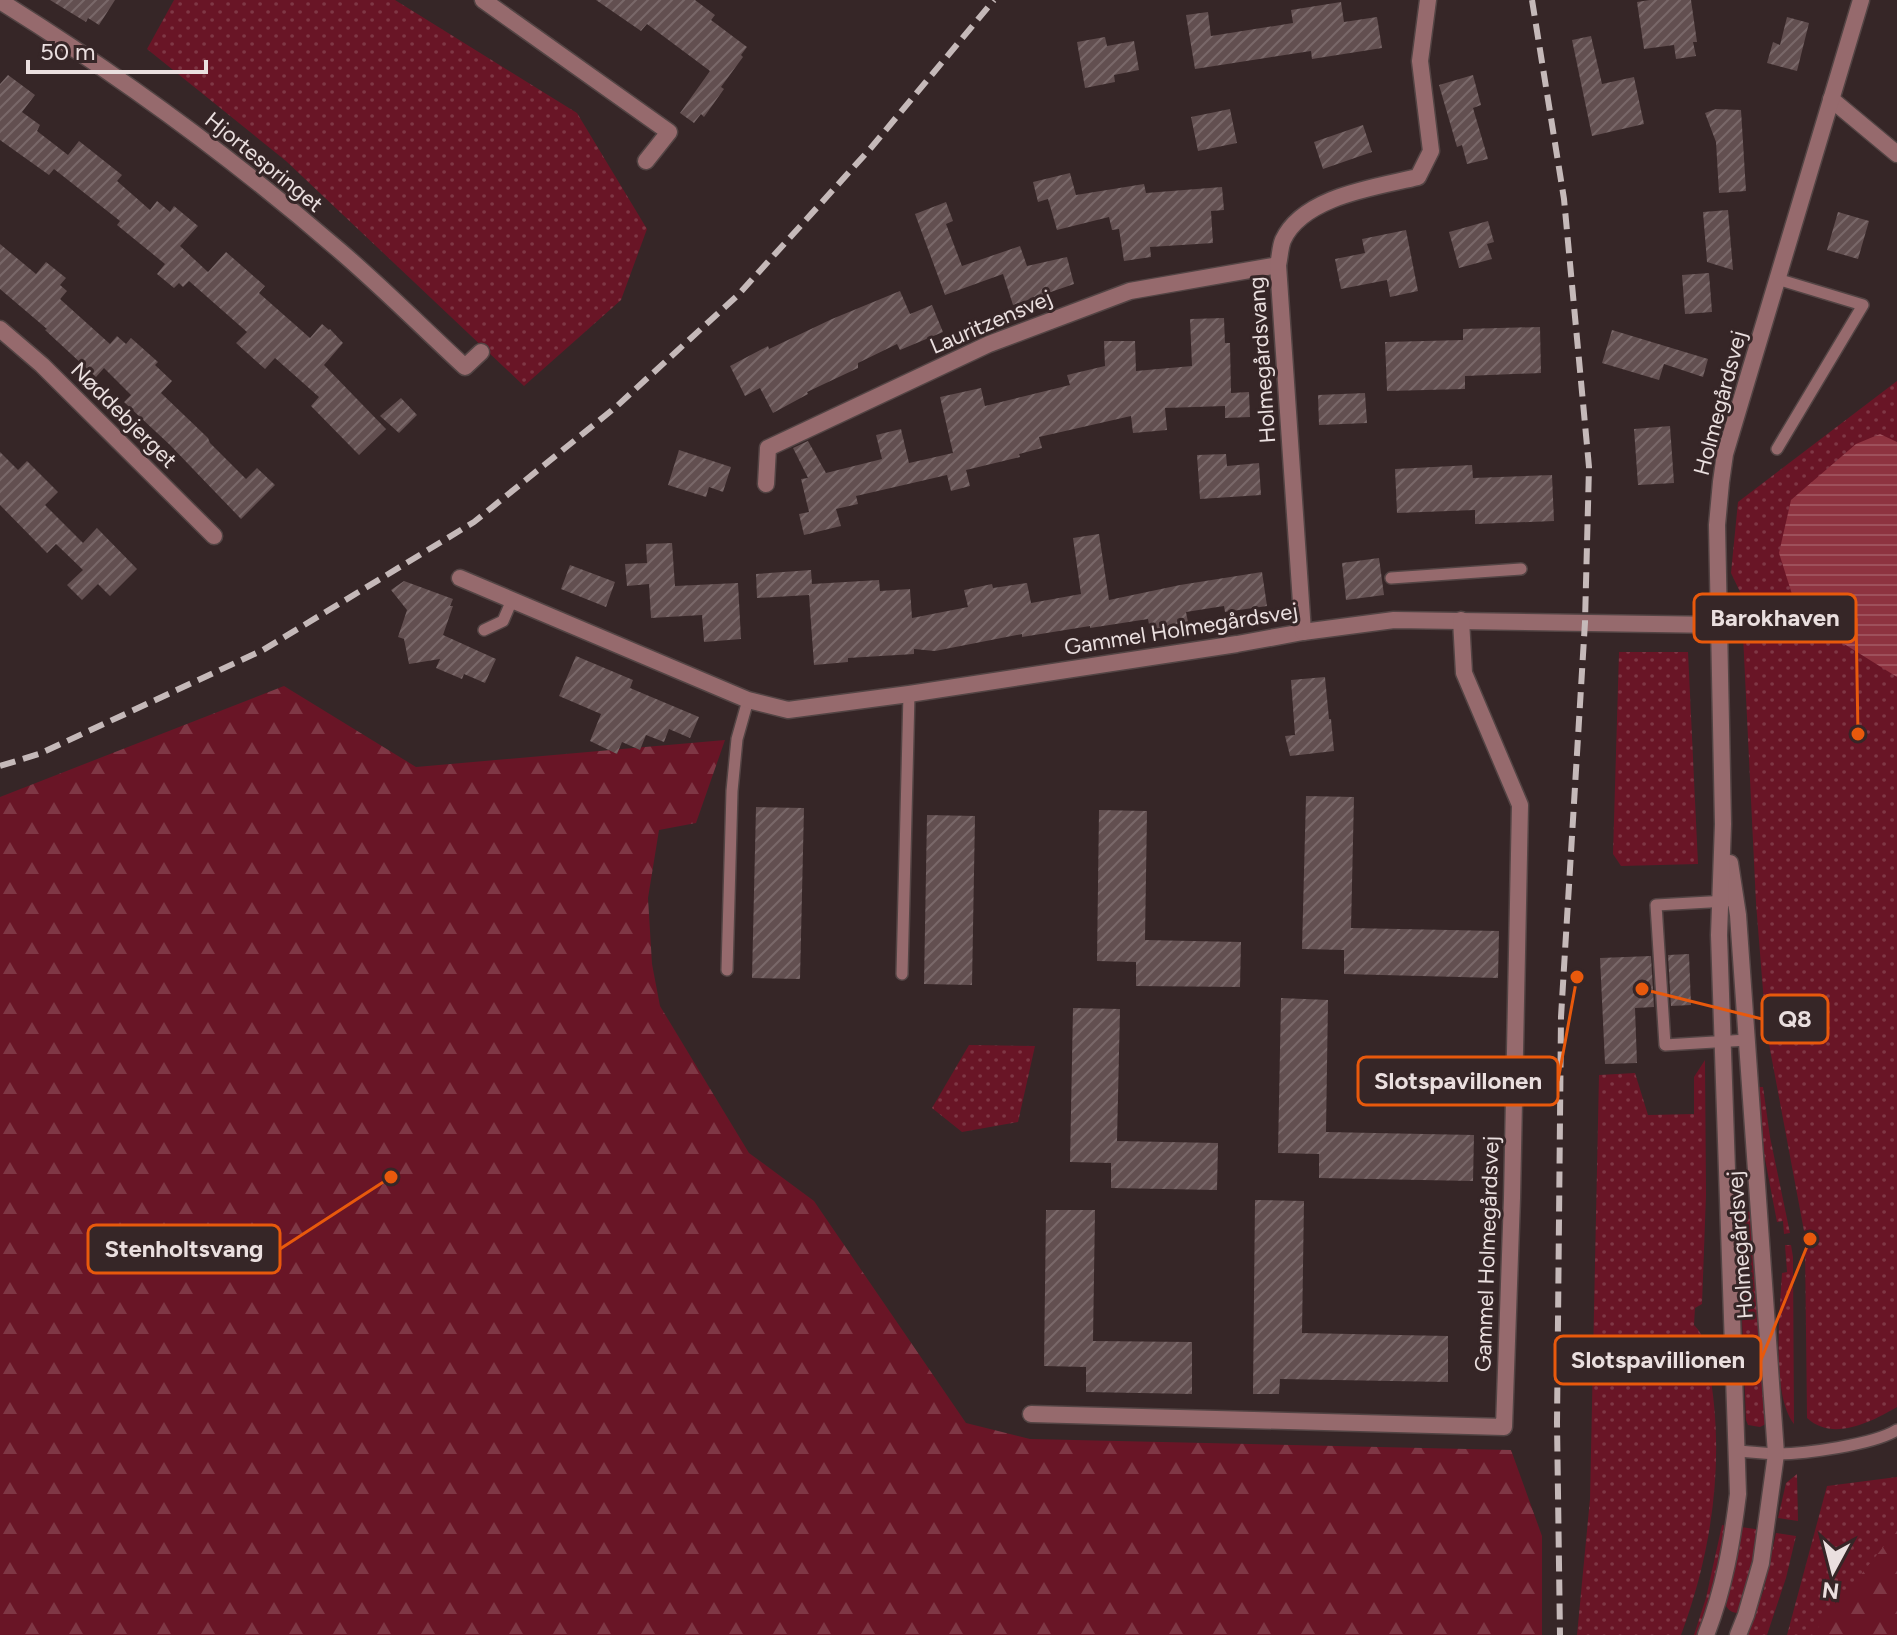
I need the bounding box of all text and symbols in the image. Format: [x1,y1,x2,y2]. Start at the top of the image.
scale bar [28,24,206,74]
text: 50 m [40,37,96,66]
street label: Hjortespringet [199,106,329,218]
street label: Holmegårdsvang [1243,276,1281,444]
street label: Lauritzensvej [926,284,1056,360]
street label: Holmegårdsvej [1688,328,1752,478]
street label: Nøddebjerget [65,356,183,474]
callout: Barokhaven [1694,594,1856,642]
street label: Gammel Holmegårdsvej [1062,597,1300,661]
text: Barokhaven [1710,603,1840,632]
callout: Q8 [1762,995,1828,1043]
text: Q8 [1778,1004,1812,1033]
callout: Slotspavillonen [1358,1057,1558,1105]
text: Slotspavillonen [1374,1066,1542,1095]
street label: Gammel Holmegårdsvej [1469,1135,1505,1373]
street label: Holmegårdsvej [1721,1170,1759,1320]
callout: Stenholtsvang [88,1225,280,1273]
text: Stenholtsvang [104,1234,264,1263]
callout: Slotspavillionen [1555,1336,1761,1384]
text: Slotspavillionen [1571,1345,1745,1374]
north arrow [1793,1531,1873,1611]
text: N [1821,1576,1841,1605]

